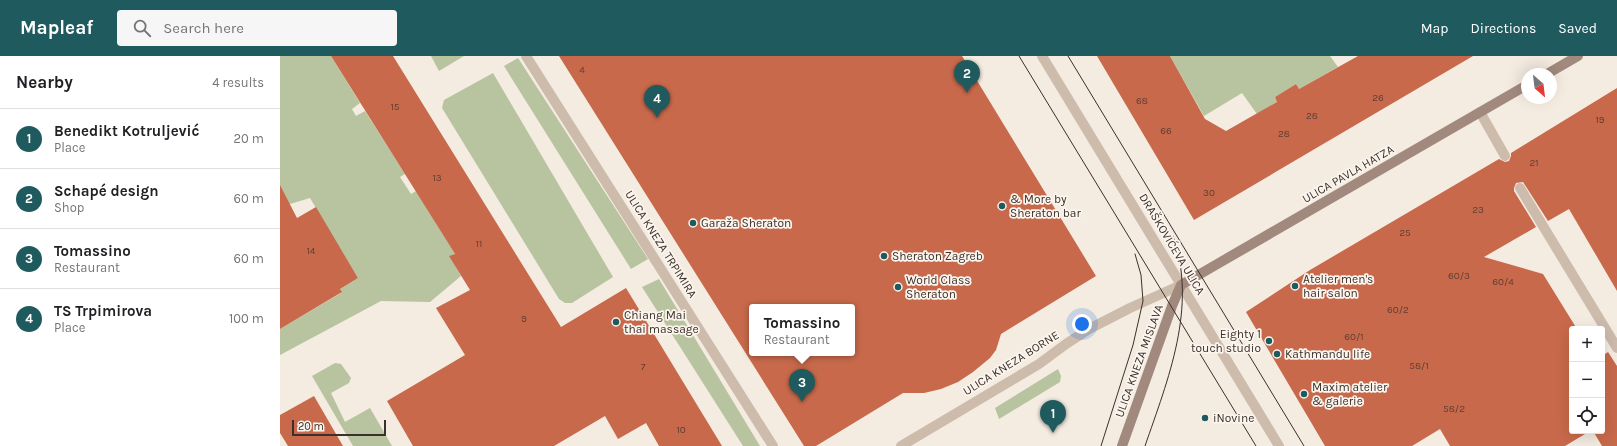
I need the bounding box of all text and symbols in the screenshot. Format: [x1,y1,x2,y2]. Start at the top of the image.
search box [117,10,397,46]
text: Mapleaf [20,17,93,39]
icon: search [131,17,153,39]
text: Search here [163,19,244,37]
text: Map [1421,20,1449,37]
text: Directions [1471,20,1536,37]
text: Saved [1558,20,1597,37]
pin: 2 [954,60,980,93]
house number: 4 [579,64,585,76]
north arrow [1521,68,1557,104]
text: Nearby [16,72,73,92]
text: 4 results [212,75,264,90]
pin: 4 [644,85,670,118]
house number: 26 [1372,92,1384,104]
house number: 68 [1136,95,1148,107]
house number: 15 [391,101,400,113]
house number: 28 [1306,110,1318,122]
house number: 19 [1595,114,1605,126]
text: Benedikt Kotruljević [54,122,199,140]
house number: 66 [1160,125,1172,137]
house number: 28 [1278,128,1290,140]
text: 1 [27,131,31,146]
text: 20 m [234,131,264,146]
text: Place [54,140,85,155]
street label: ULICA PAVLA HATZA [1300,142,1396,206]
house number: 21 [1529,157,1539,169]
house number: 13 [432,172,442,184]
text: Schapé design [54,182,159,200]
house number: 30 [1203,187,1215,199]
street label: ULICA KNEZA TRPIMIRA [622,188,700,300]
street label: DRAŠKOVIĆEVA ULICA [1136,190,1209,297]
text: 2 [25,191,33,206]
text: 60 m [234,191,264,206]
place label: & More by Sheraton bar [1010,192,1081,220]
text: Shop [54,200,84,215]
marker: & More by Sheraton bar [997,201,1007,211]
house number: 23 [1472,204,1484,216]
place label: Garaža Sheraton [701,216,791,230]
marker: Garaža Sheraton [688,218,698,228]
house number: 25 [1399,227,1411,239]
house number: 11 [476,238,482,250]
text: Tomassino [54,242,131,260]
house number: 14 [307,245,316,257]
place label: Sheraton Zagreb [892,249,983,263]
text: 3 [25,251,33,266]
text: 60 m [234,251,264,266]
marker: Sheraton Zagreb [879,251,889,261]
text: Restaurant [54,260,120,275]
house number: 60/3 [1448,270,1470,282]
place label: Atelier men's hair salon [1303,272,1373,300]
place label: World Class Sheraton [906,273,971,301]
house number: 60/4 [1492,276,1514,288]
marker: Atelier men's hair salon [1290,281,1300,291]
marker: World Class Sheraton [893,282,903,292]
text: TS Trpimirova [54,302,152,320]
street label: ULICA KNEZA MISLAVA [1112,303,1166,419]
popup [749,304,855,356]
house number: 60/2 [1387,304,1409,316]
place label: Chiang Mai thai massage [624,308,699,336]
text: 4 [25,311,33,326]
text: 100 m [229,311,264,326]
house number: 9 [521,313,527,325]
text: Tomassino [764,314,840,332]
your location [1072,314,1092,334]
marker: Chiang Mai thai massage [611,317,621,327]
text: Place [54,320,85,335]
map controls [1569,326,1605,434]
button: + [1569,326,1605,362]
place label: Eighty 1 touch studio [1191,327,1261,355]
street label: ULICA KNEZA BORNE [960,328,1062,398]
house number: 60/1 [1344,331,1364,343]
text: Restaurant [764,332,830,347]
marker: Eighty 1 touch studio [1264,336,1274,346]
place label: Kathmandu life [1285,347,1370,361]
marker: Kathmandu life [1272,349,1282,359]
house number: 58/1 [1409,360,1429,372]
house number: 7 [641,361,646,373]
button: − [1569,362,1605,398]
pin: 3 [789,369,815,402]
place label: Maxim atelier & galerie [1312,380,1388,408]
marker: Maxim atelier & galerie [1299,389,1309,399]
button: locate [1569,398,1605,434]
pin: 1 [1040,400,1066,433]
house number: 58/2 [1443,403,1465,415]
place label: iNovine [1213,411,1254,425]
marker: iNovine [1200,413,1210,423]
scale bar [292,418,386,437]
text: 20 m [298,420,324,433]
house number: 10 [676,424,686,436]

